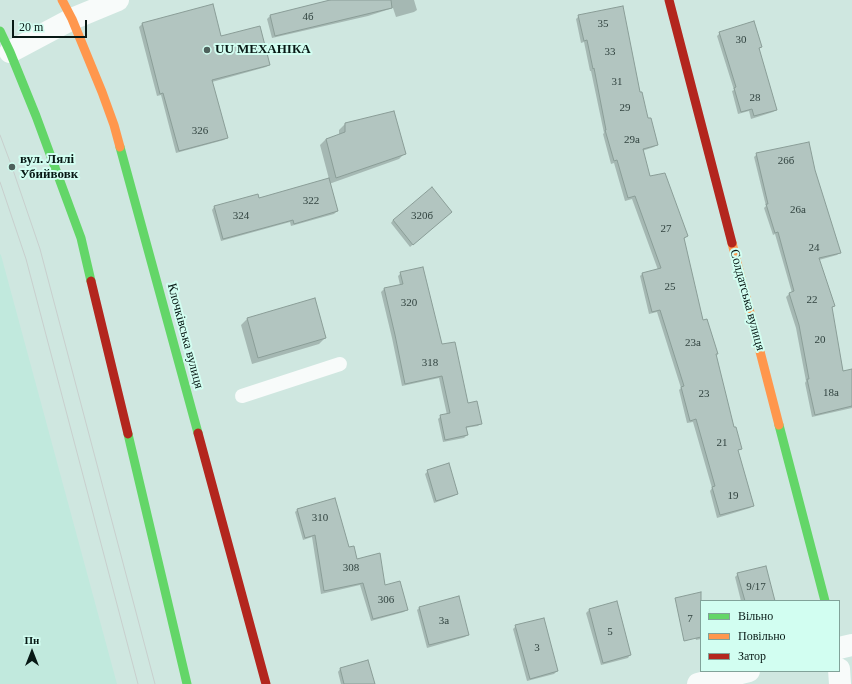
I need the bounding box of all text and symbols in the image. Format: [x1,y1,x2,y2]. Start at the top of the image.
house number: 4б [302,10,314,24]
scale bar [14,12,89,38]
house number: 35 [598,17,608,31]
text: 20 m [19,20,43,34]
house number: 30 [736,33,746,47]
place label: UU МЕХАНІКА [215,42,311,58]
marker: UU МЕХАНІКА [202,45,212,55]
house number: 33 [604,45,616,59]
house number: 31 [612,75,622,89]
house number: 28 [750,91,760,105]
house number: 29 [620,101,630,115]
house number: 326 [192,124,208,138]
house number: 29а [624,133,640,147]
place label: вул. Лялі Убийвовк [20,152,78,183]
house number: 26б [778,154,794,168]
marker: вул. Лялі Убийвовк [7,162,17,172]
house number: 322 [303,194,319,208]
house number: 26а [790,203,806,217]
house number: 324 [233,209,249,223]
house number: 320б [411,209,433,223]
house number: 27 [660,222,672,236]
house number: 24 [808,241,820,255]
street label: Солдатська вулиця [726,248,768,352]
house number: 25 [664,280,676,294]
street label: Клочківська вулиця [163,281,207,391]
house number: 22 [806,293,818,307]
house number: 320 [401,296,417,310]
house number: 20 [814,333,826,347]
house number: 23а [685,336,701,350]
house number: 318 [422,356,438,370]
house number: 18а [823,386,839,400]
house number: 23 [698,387,710,401]
house number: 21 [716,436,728,450]
house number: 19 [728,489,738,503]
house number: 310 [312,511,328,525]
house number: 308 [343,561,359,575]
house number: 9/17 [746,580,766,594]
house number: 306 [378,593,394,607]
legend [700,600,840,672]
text: Вільно [738,609,773,623]
house number: 7 [687,612,693,626]
house number: 3а [439,614,449,628]
house number: 5 [607,625,613,639]
text: Повільно [738,629,786,643]
north arrow [12,632,52,672]
text: Пн [25,634,39,646]
house number: 3 [534,641,540,655]
text: Затор [738,649,766,663]

